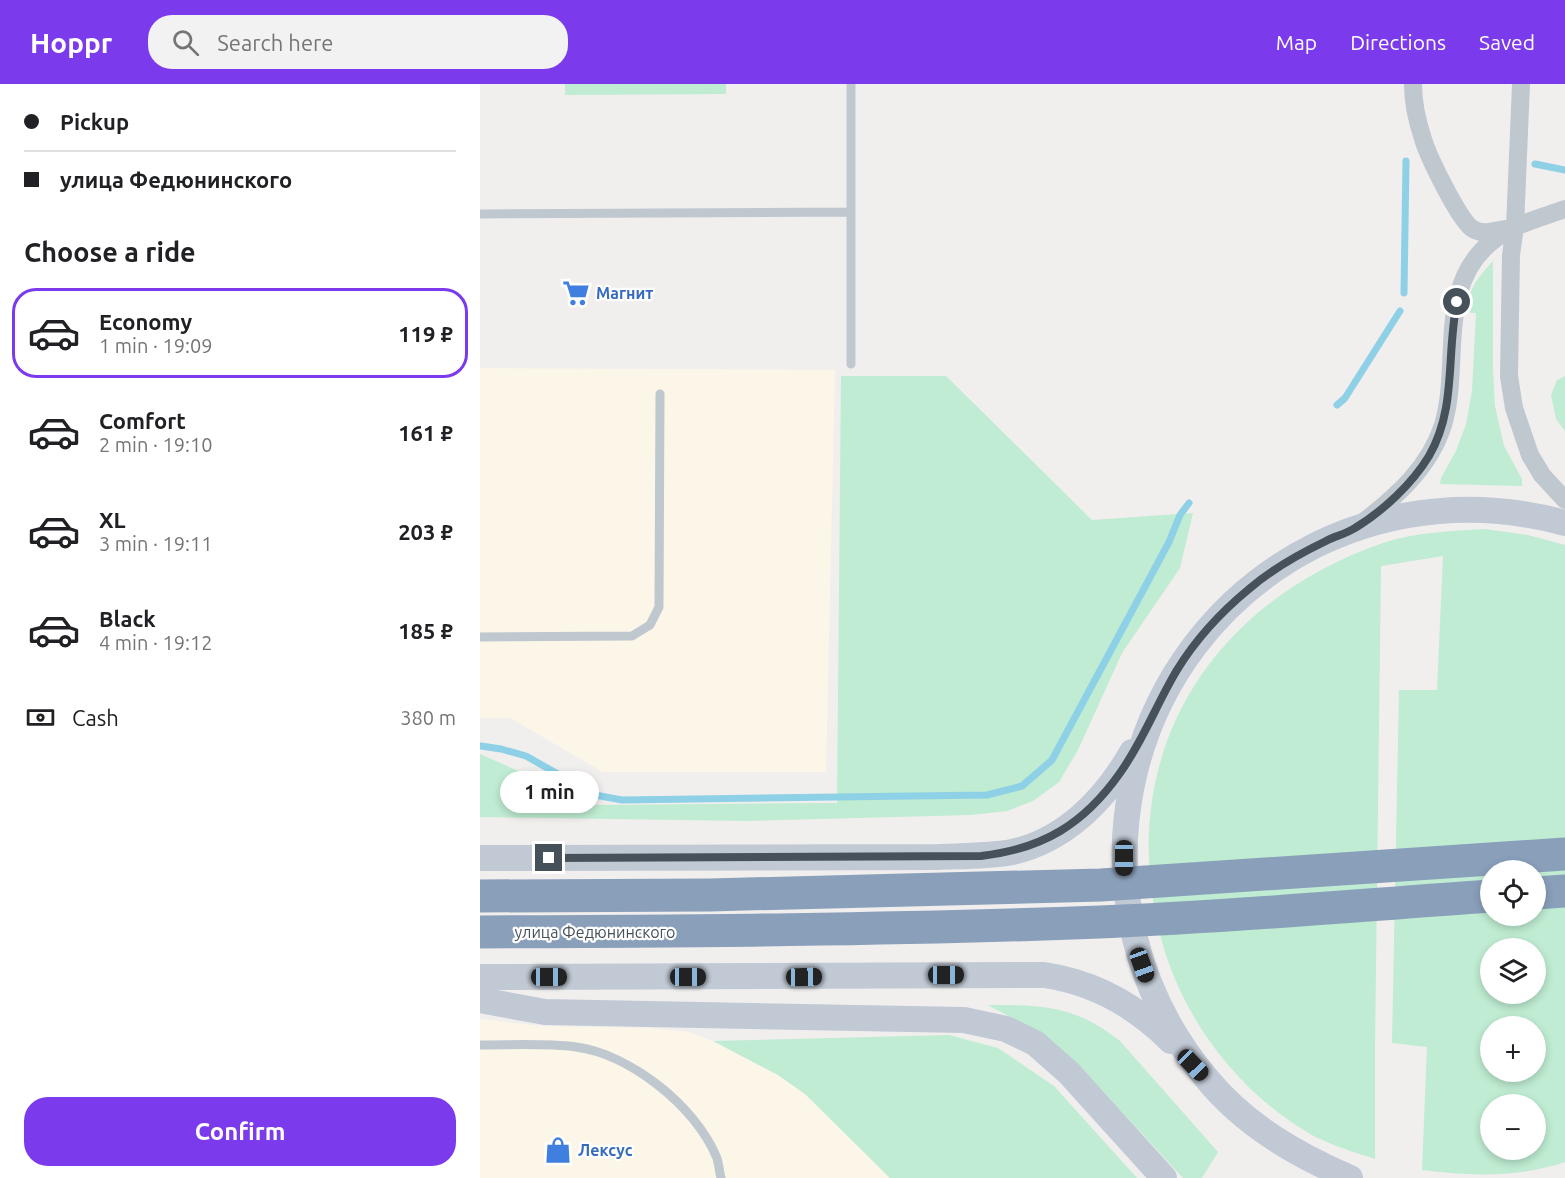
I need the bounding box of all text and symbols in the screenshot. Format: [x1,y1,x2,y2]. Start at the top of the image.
search box [148,15,568,69]
icon: search [169,26,202,59]
text: Hoppr [30,27,112,58]
text: Search here [217,30,334,55]
text: Map [1276,30,1317,54]
text: Directions [1350,30,1446,54]
text: Saved [1479,30,1535,54]
text: Pickup [60,109,129,134]
text: улица Федюнинского [60,167,292,192]
text: Choose a ride [24,237,196,267]
supermarket icon: Магнит [561,278,591,308]
place label: Магнит [596,284,653,302]
route start [1443,288,1470,315]
icon: car [27,306,81,360]
text: Economy [99,309,192,334]
text: 119 ₽ [398,321,453,346]
text: 1 min · 19:09 [99,334,213,357]
icon: car [27,405,81,459]
text: Comfort [99,408,186,433]
text: 161 ₽ [398,420,453,445]
text: 2 min · 19:10 [99,433,213,456]
icon: car [27,504,81,558]
text: XL [99,507,126,532]
text: 203 ₽ [398,519,453,544]
text: 3 min · 19:11 [99,532,213,555]
icon: car [27,603,81,657]
text: Black [99,606,156,631]
text: 185 ₽ [398,618,453,643]
text: 4 min · 19:12 [99,631,213,654]
icon: cash [24,701,57,734]
text: Cash [72,705,119,730]
text: 380 m [400,706,456,729]
callout: 1 min [500,771,598,813]
text: 1 min [524,780,575,803]
car [1115,840,1133,876]
route end [535,844,562,871]
map controls [1480,860,1546,1160]
button: locate [1480,860,1546,926]
street label: улица Федюнинского [515,923,675,941]
button: layers [1480,938,1546,1004]
car [1127,945,1157,985]
car [928,966,964,984]
car [531,968,567,986]
car [670,968,706,986]
car [786,968,822,986]
button: + [1480,1016,1546,1082]
car [1174,1046,1212,1084]
button: − [1480,1094,1546,1160]
button: Confirm [24,1097,456,1166]
shop icon: Лексус [543,1135,573,1165]
place label: Лексус [578,1141,633,1159]

